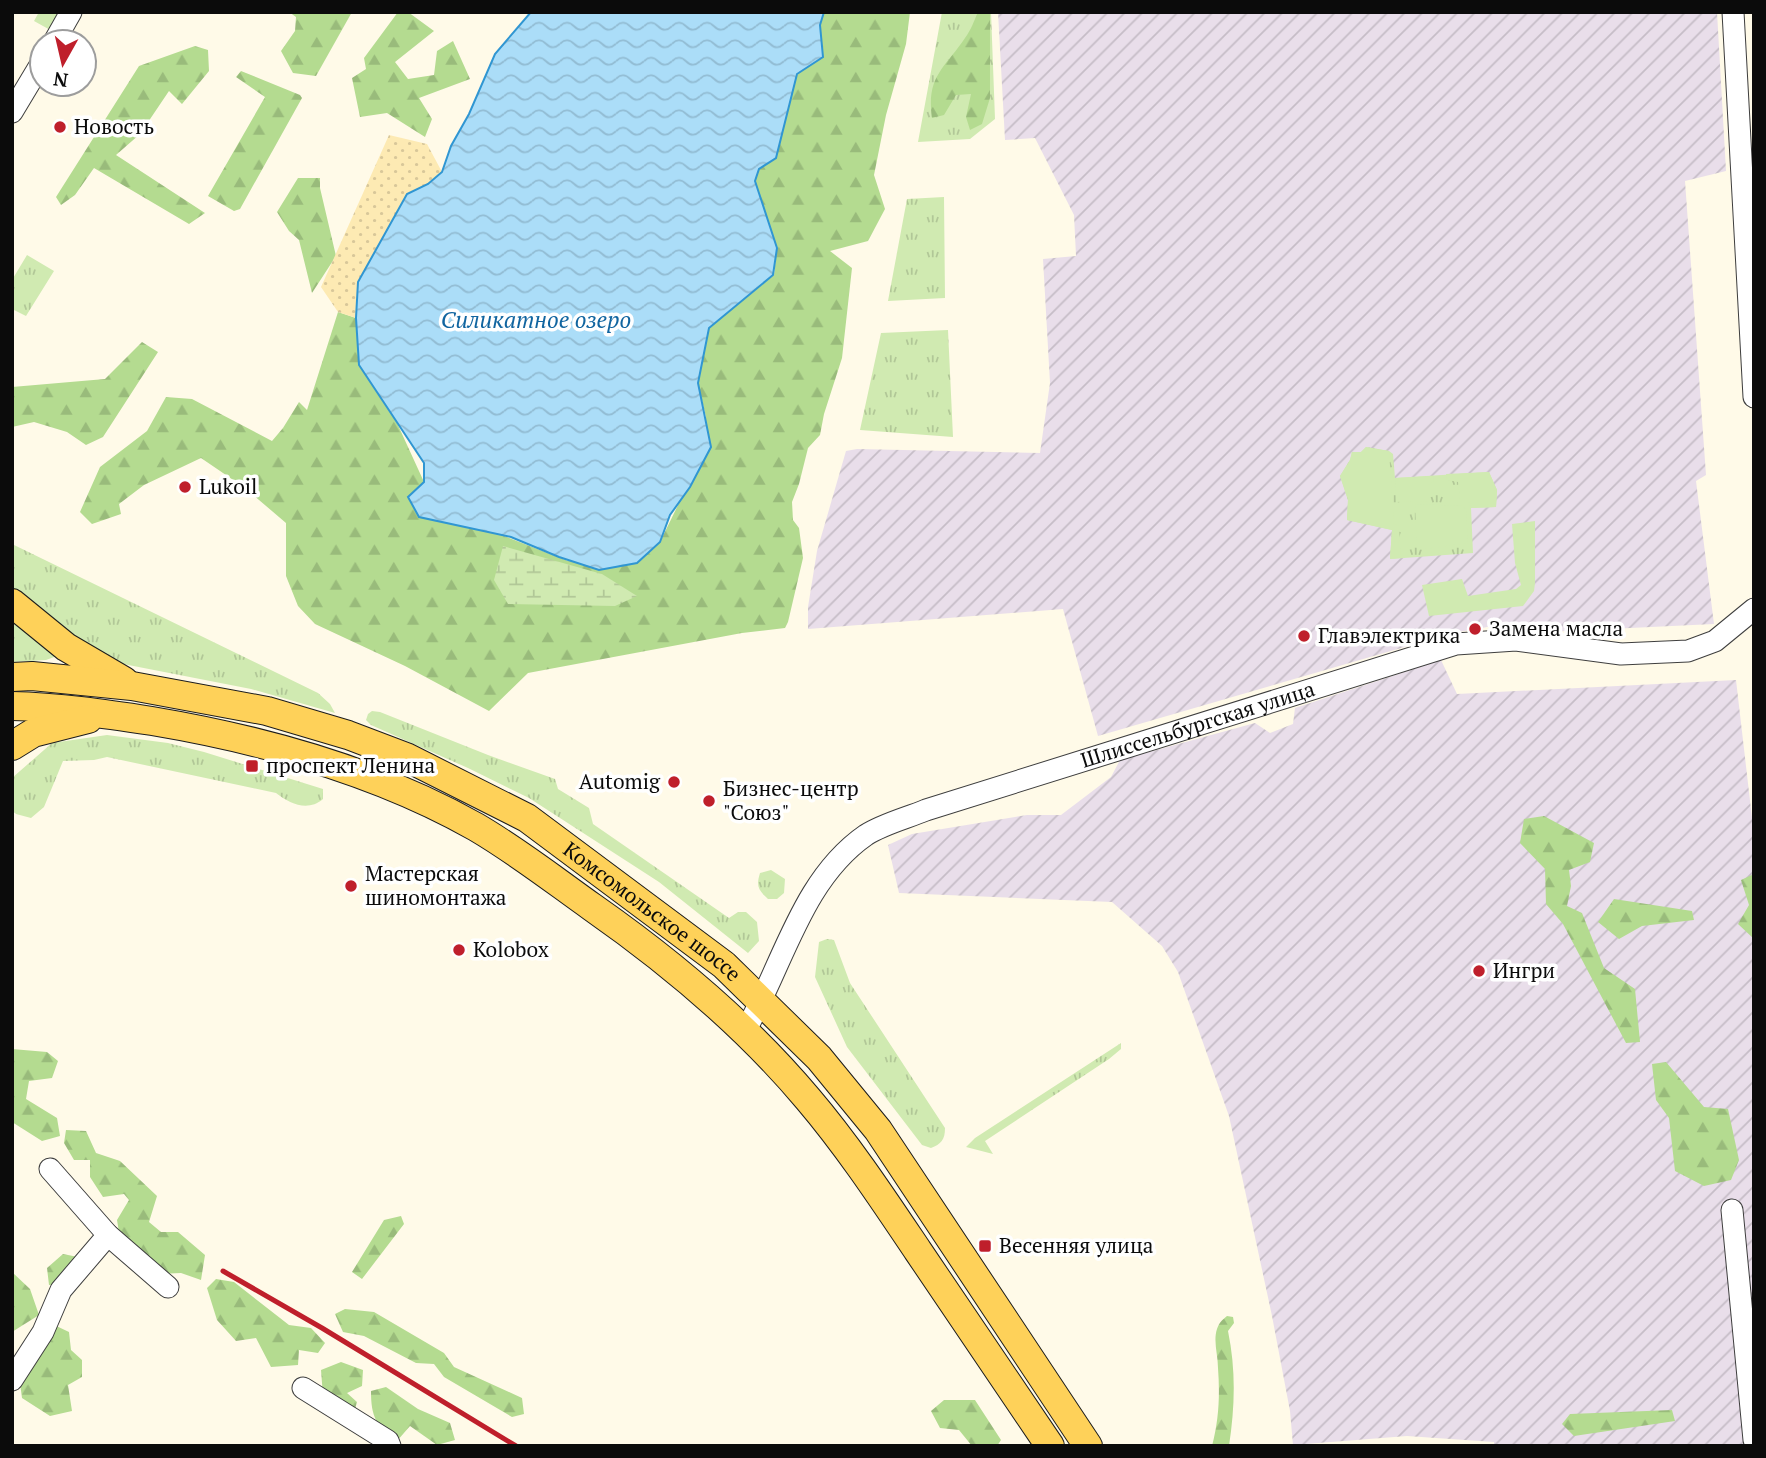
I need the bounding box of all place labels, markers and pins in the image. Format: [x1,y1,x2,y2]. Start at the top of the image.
place label: Новость [74,112,154,140]
marker: Новость [52,119,68,135]
place label: Lukoil [199,472,257,500]
marker: Lukoil [177,479,193,495]
place label: Замена масла [1489,614,1623,642]
place label: Главэлектрика [1318,621,1461,649]
marker: Замена масла [1467,621,1483,637]
marker: Главэлектрика [1296,628,1312,644]
place label: проспект Ленина [266,751,436,779]
marker: проспект Ленина [244,758,260,774]
place label: Automig [579,767,661,795]
marker: Automig [666,774,682,790]
place label: Бизнес-центр "Союз" [723,774,859,826]
marker: Бизнес-центр "Союз" [701,793,717,809]
place label: Мастерская шиномонтажа [365,859,507,911]
marker: Мастерская шиномонтажа [343,878,359,894]
place label: Kolobox [473,935,549,963]
marker: Kolobox [451,942,467,958]
place label: Ингри [1493,956,1555,984]
marker: Ингри [1471,963,1487,979]
place label: Весенняя улица [999,1231,1154,1259]
marker: Весенняя улица [977,1238,993,1254]

